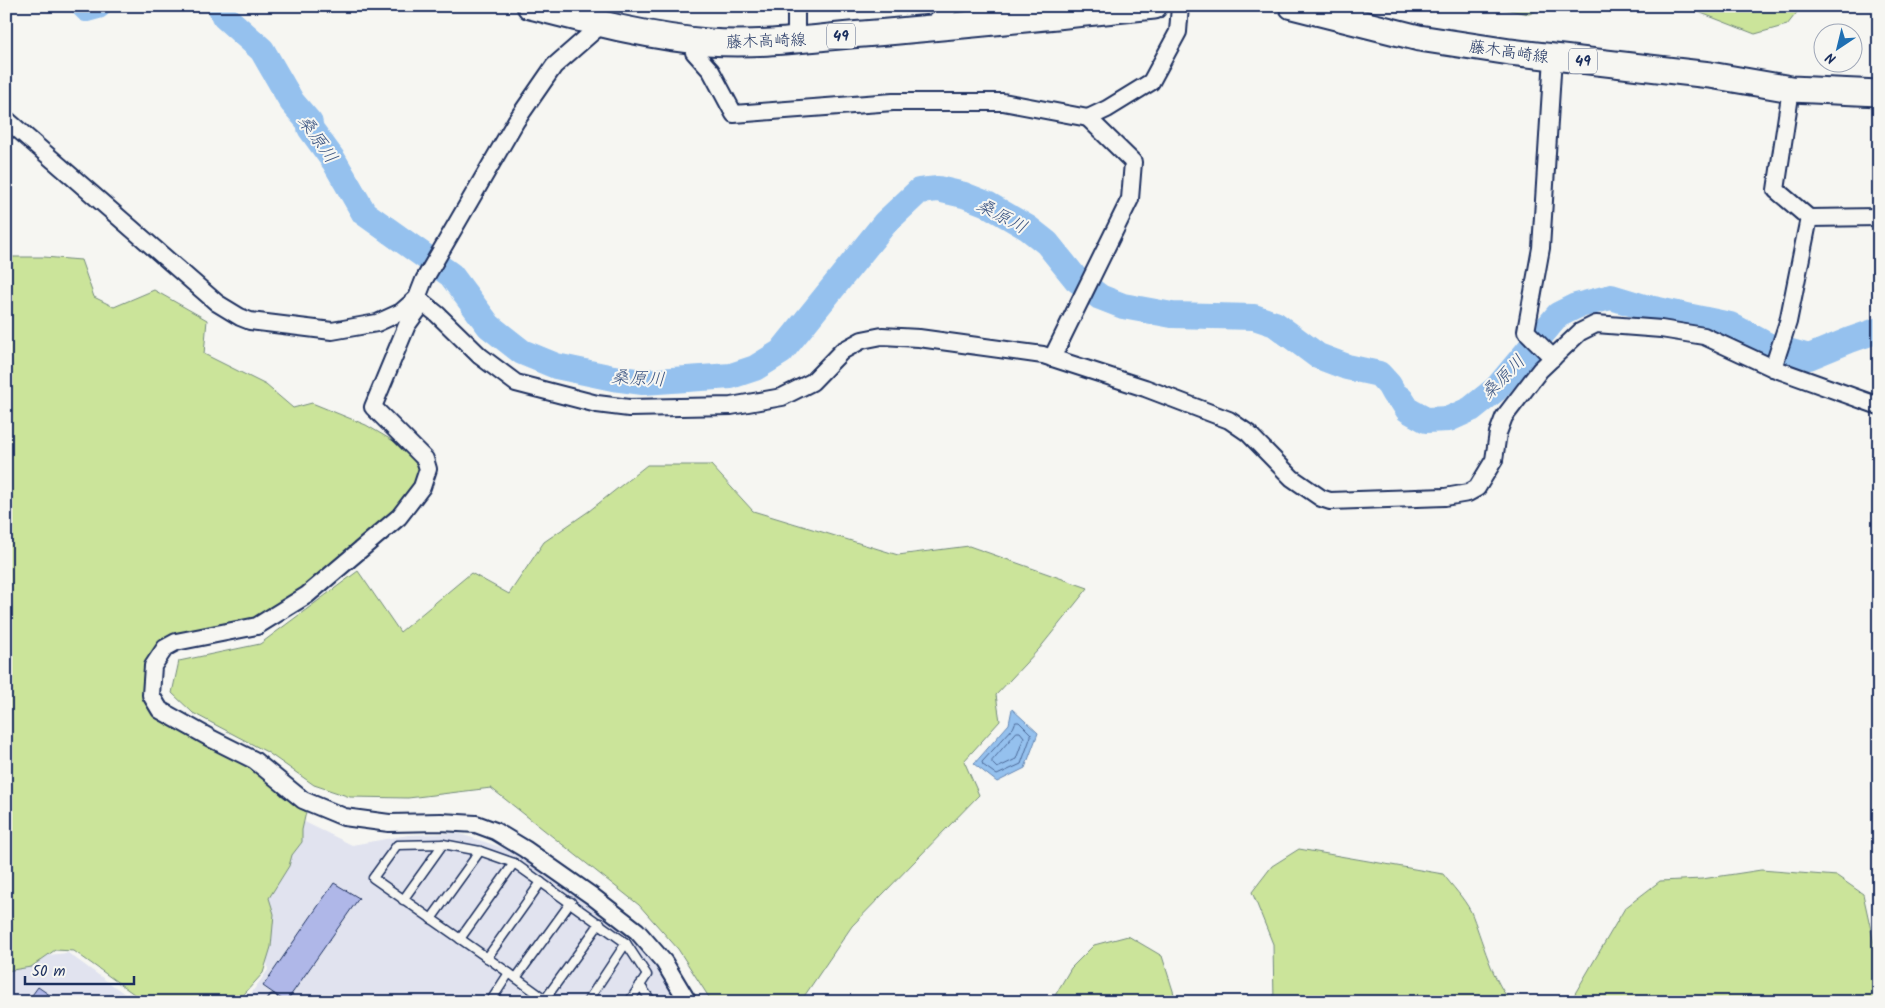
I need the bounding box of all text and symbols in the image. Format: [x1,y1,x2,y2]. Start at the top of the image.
north arrow [1812,22,1862,72]
road number: 49 [827,24,855,48]
street label: 藤木高崎線 [726,28,806,55]
street label: 藤木高崎線 [1467,35,1550,70]
text: N [1821,46,1841,69]
road number: 49 [1569,48,1597,74]
water label: 桑原川 [289,109,344,170]
water label: 桑原川 [971,192,1032,243]
water label: 桑原川 [1475,349,1533,408]
water label: 桑原川 [610,364,666,395]
scale bar [25,953,134,985]
text: 50 m [32,960,66,984]

